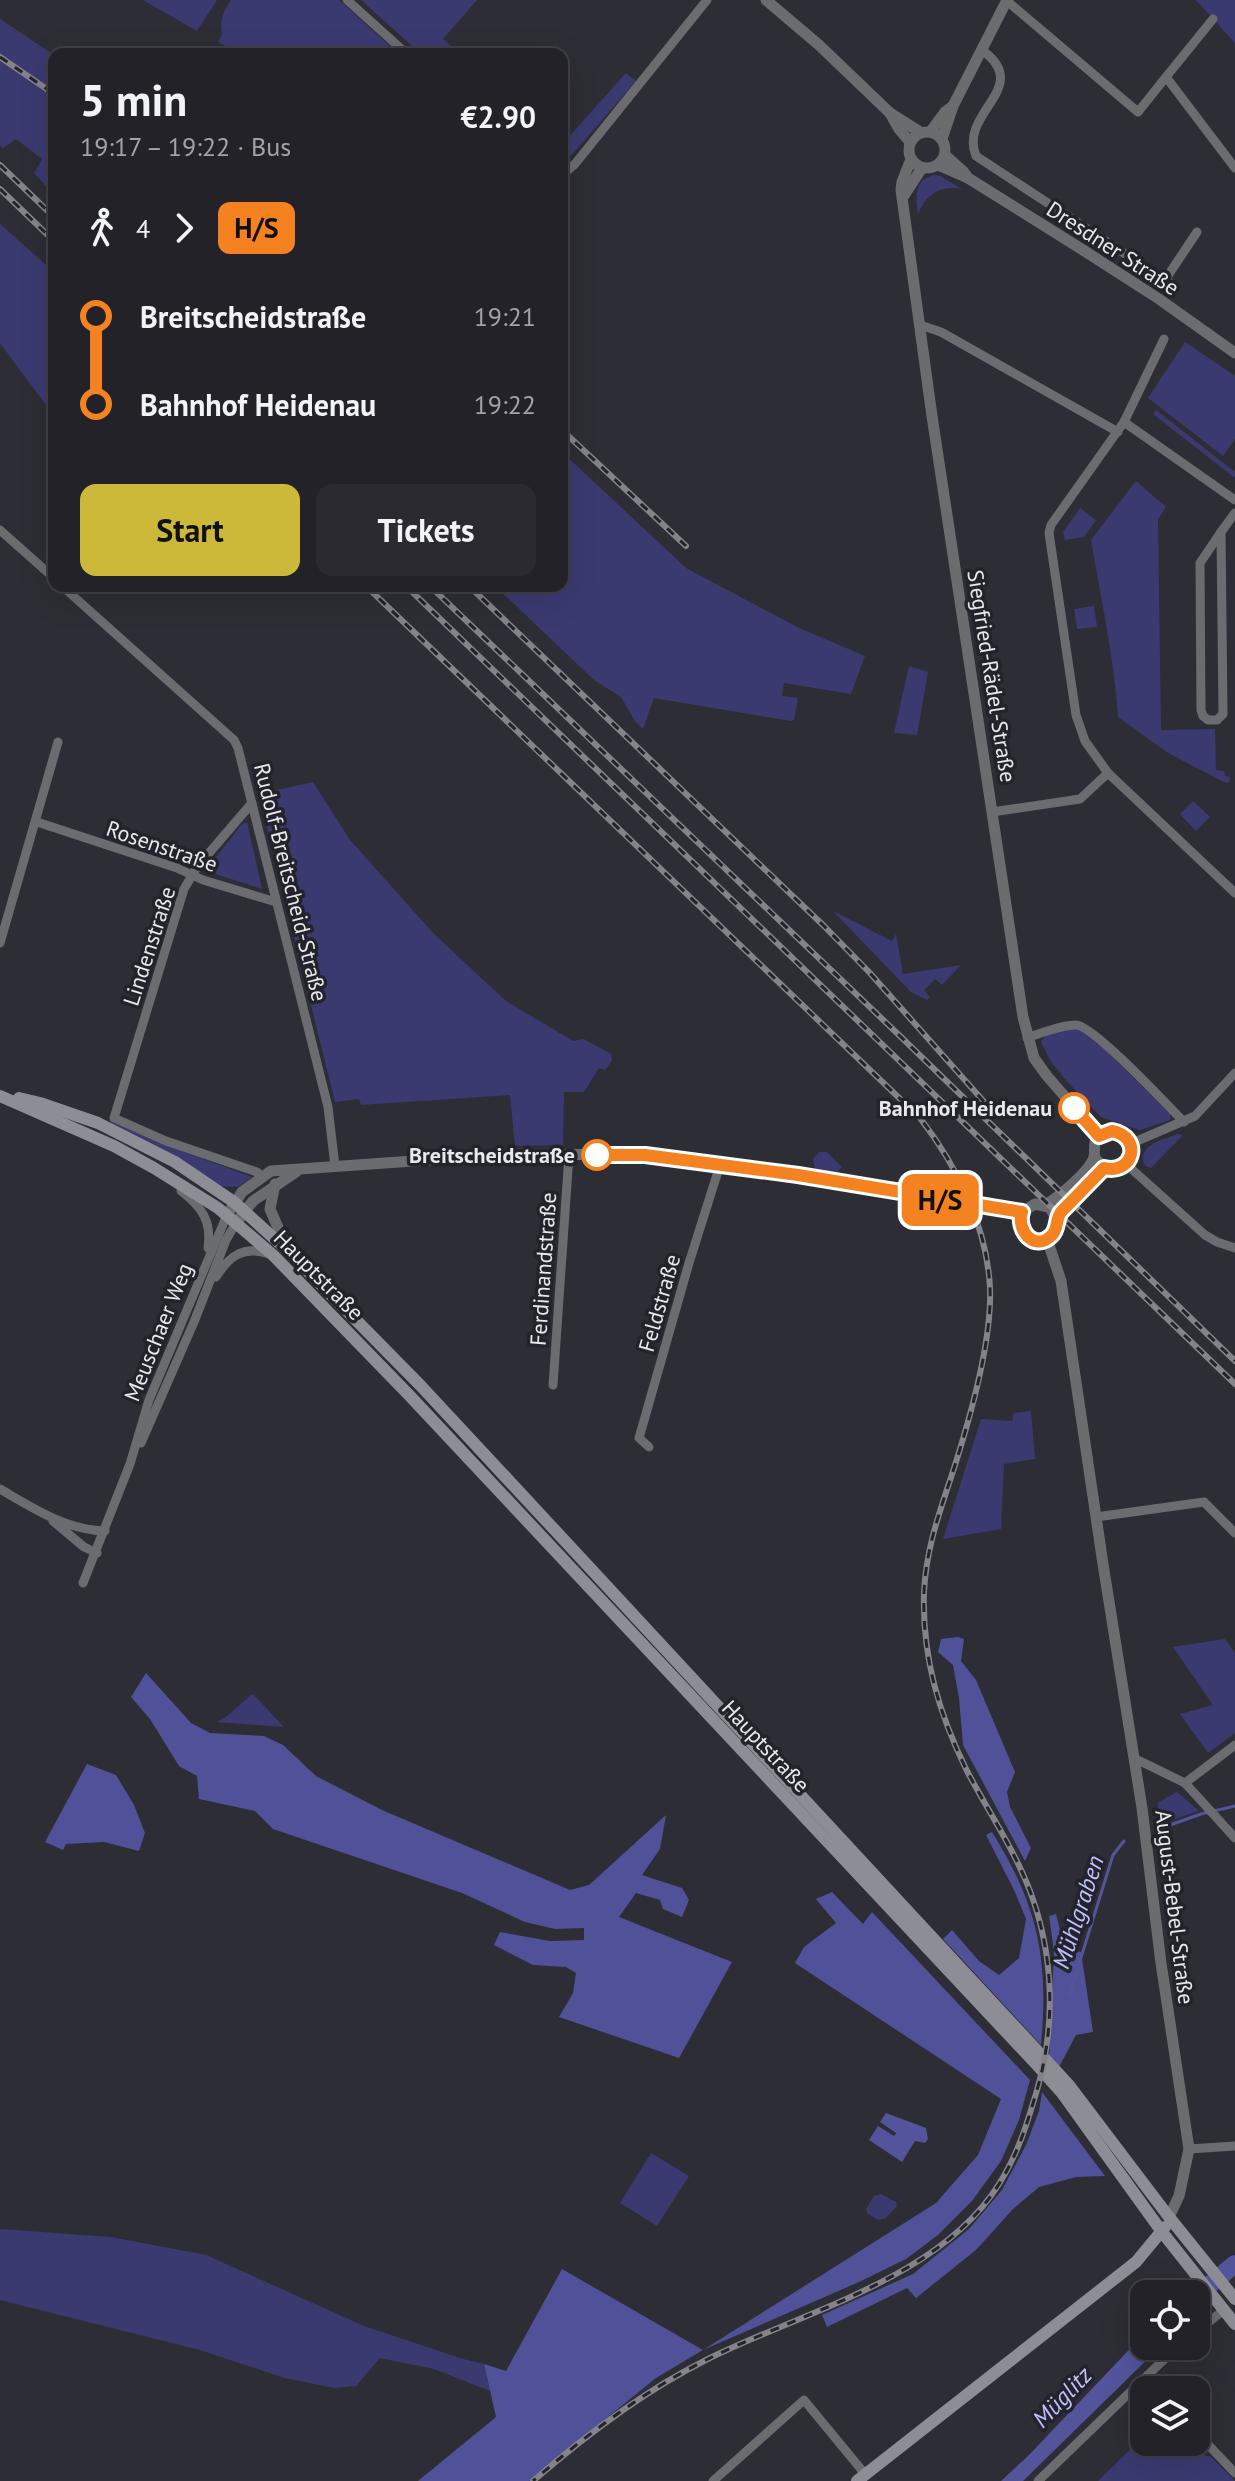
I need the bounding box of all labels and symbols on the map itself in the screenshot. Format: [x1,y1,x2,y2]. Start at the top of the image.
street label: Dresdner Straße [1041,195,1185,301]
street label: Siegfried-Rädel-Straße [961,568,1023,784]
street label: Rudolf-Breitscheid-Straße [248,760,334,1004]
street label: Rosenstraße [103,814,221,878]
street label: Lindenstraße [117,883,181,1009]
marker: Bahnhof Heidenau [1059,1093,1089,1123]
place label: Bahnhof Heidenau [879,1094,1052,1122]
marker: Breitscheidstraße [582,1140,612,1170]
place label: Breitscheidstraße [409,1141,575,1169]
line badge: H/S [894,1174,986,1226]
street label: Ferdinandstraße [524,1191,562,1347]
street label: Hauptstraße [268,1224,370,1326]
street label: Feldstraße [632,1251,686,1355]
street label: Meuschaer Weg [118,1259,198,1405]
street label: Hauptstraße [716,1694,816,1798]
street label: August-Bebel-Straße [1149,1808,1201,2006]
water label: Mühlgraben [1045,1851,1111,1973]
water label: Müglitz [1026,2359,1099,2434]

